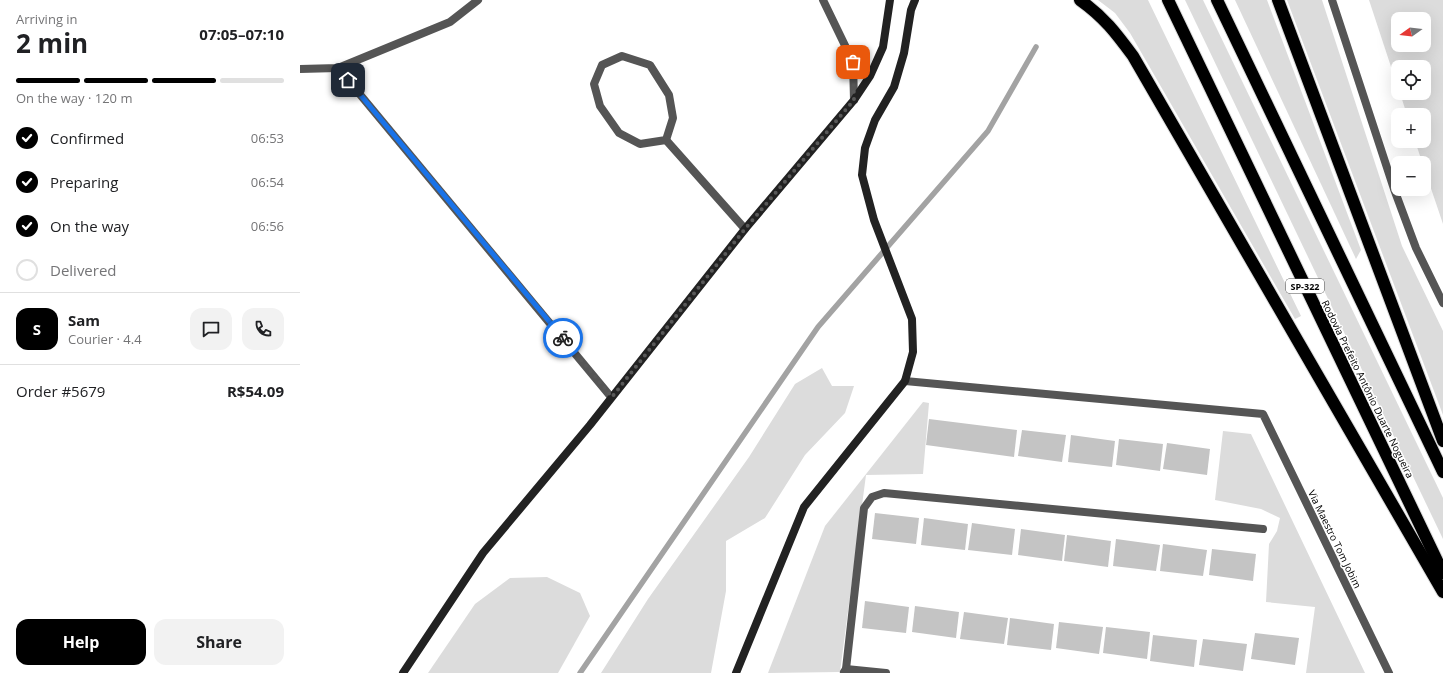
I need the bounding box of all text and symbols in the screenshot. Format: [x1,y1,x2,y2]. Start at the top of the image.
text: Arriving in [16,10,78,28]
north arrow [1391,12,1431,52]
map controls [1391,12,1431,196]
text: 07:05–07:10 [199,24,284,44]
text: 2 min [16,25,88,61]
pin [836,45,870,79]
icon: bag [842,51,864,73]
button: locate [1391,60,1431,100]
pin [331,63,365,97]
icon: home [337,69,359,91]
text: On the way · 120 m [16,89,132,107]
button: + [1391,108,1431,148]
icon: check [16,127,38,149]
text: Confirmed [50,128,124,148]
text: 06:53 [251,129,284,147]
button: − [1391,156,1431,196]
icon: check [16,171,38,193]
text: Preparing [50,172,118,192]
text: 06:54 [251,173,284,191]
icon: check [16,215,38,237]
text: On the way [50,216,129,236]
text: 06:56 [251,217,284,235]
text: Delivered [50,260,117,280]
road number: SP-322 [1286,279,1324,293]
street label: Rodovia Prefeito Antônio Duarte Nogueira [1319,298,1417,480]
button: chat [190,308,232,350]
button: phone [242,308,284,350]
text: Sam [68,310,100,330]
courier [543,318,583,358]
text: S [33,319,41,339]
icon: bike [552,327,574,349]
text: Courier · 4.4 [68,330,142,348]
text: Order #5679 [16,381,105,401]
text: R$54.09 [227,381,284,401]
street label: Via Maestro Tom Jobim [1305,487,1365,591]
button: Help [16,619,146,665]
button: Share [154,619,284,665]

